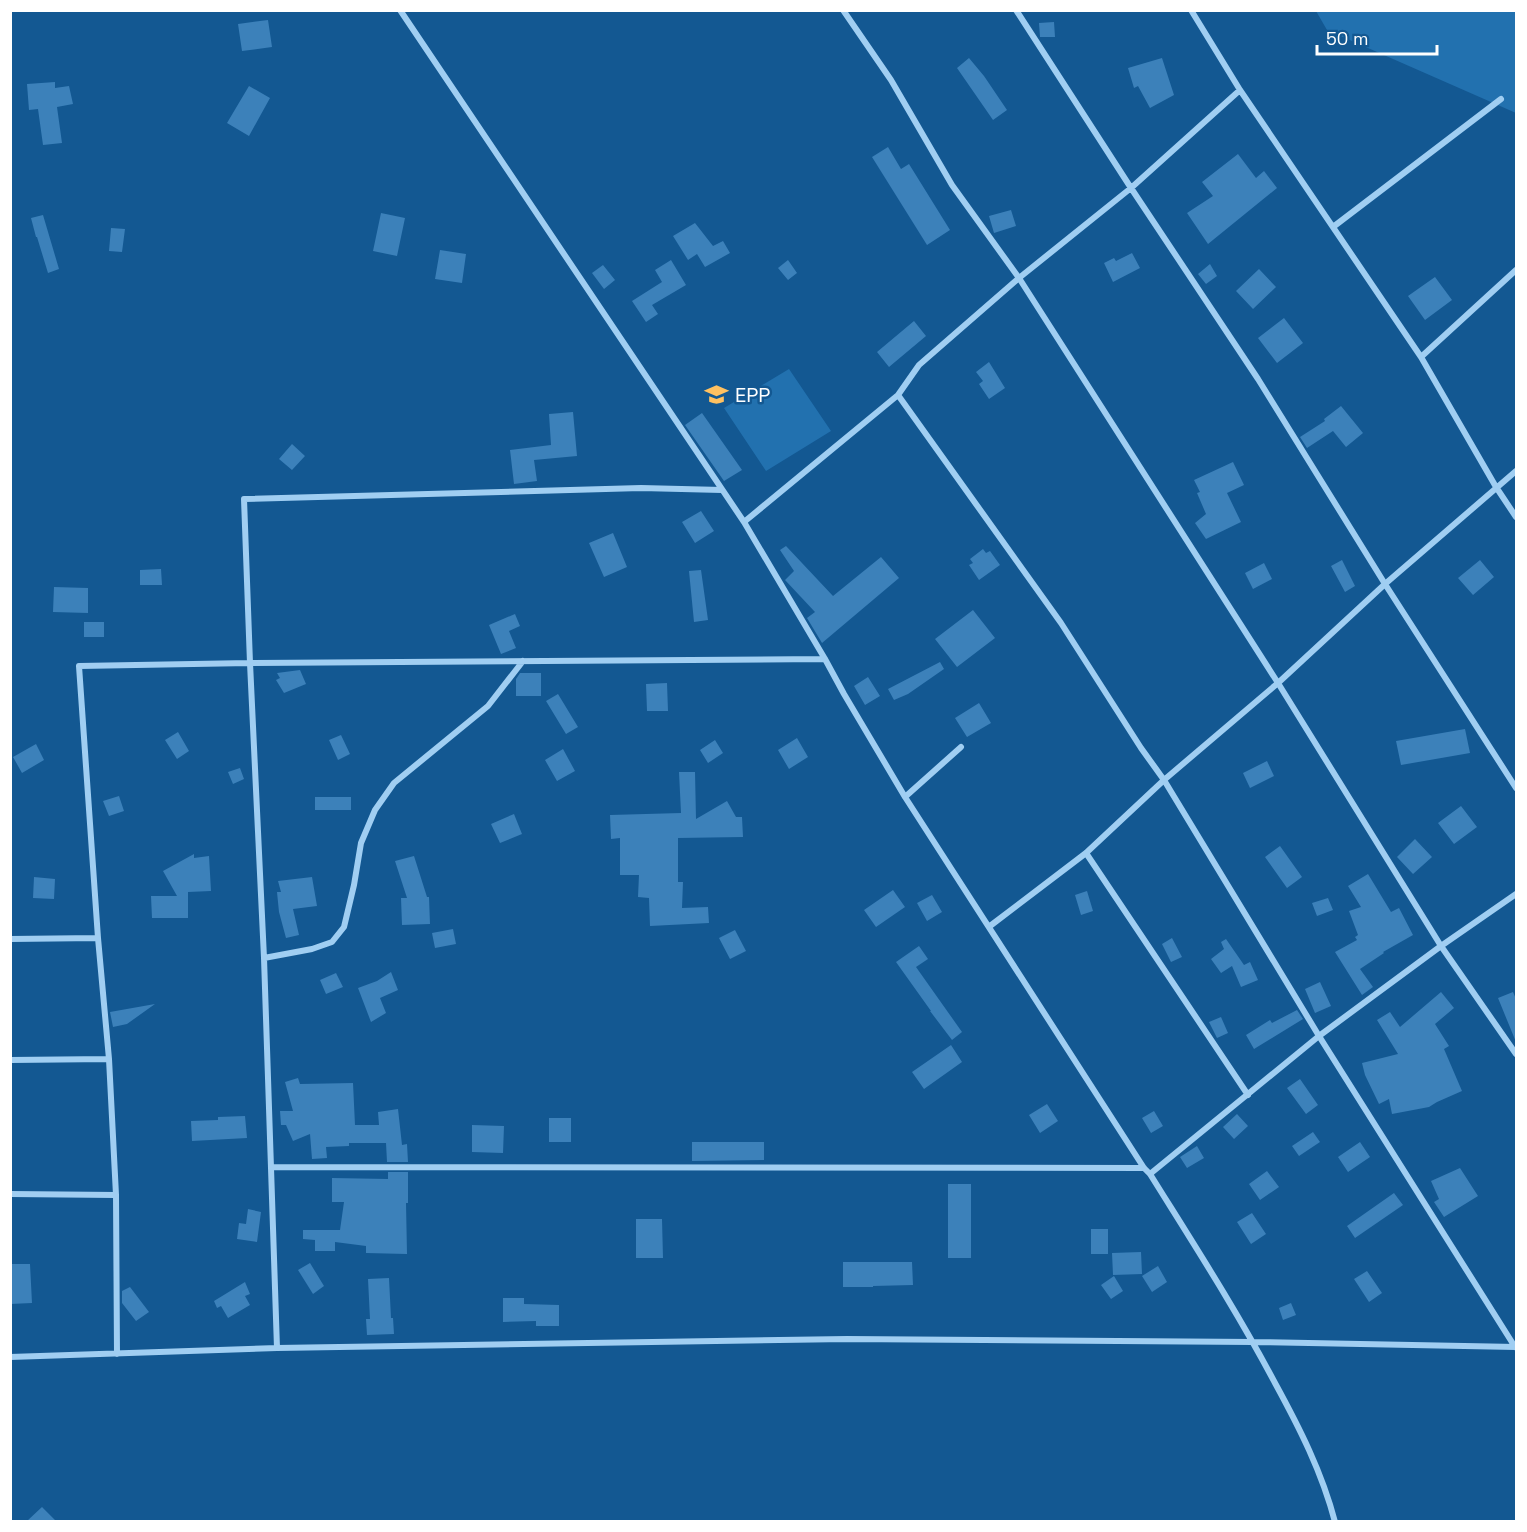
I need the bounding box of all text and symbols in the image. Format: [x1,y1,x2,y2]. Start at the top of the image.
scale bar [1317,18,1437,56]
text: 50 m [1326,27,1368,50]
school or university icon: EPP [704,382,730,408]
place label: EPP [735,382,770,408]

